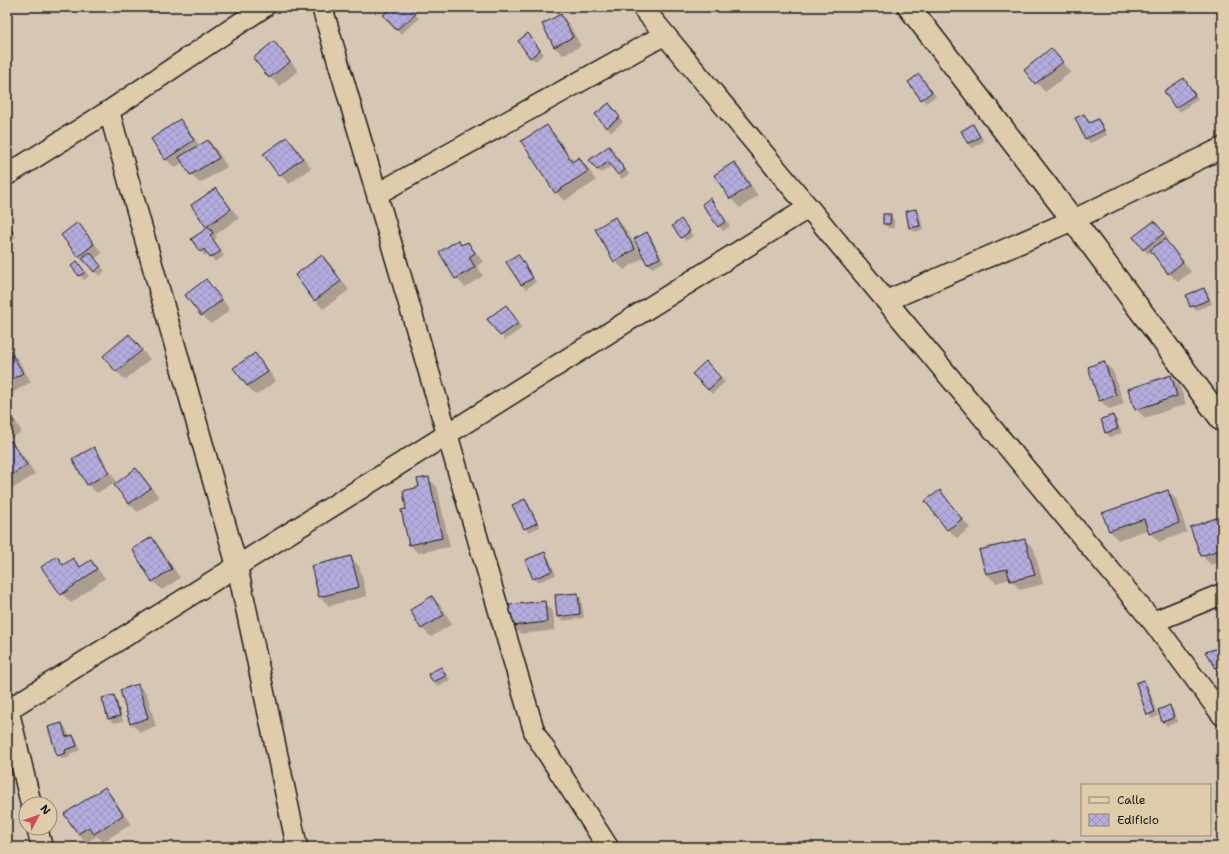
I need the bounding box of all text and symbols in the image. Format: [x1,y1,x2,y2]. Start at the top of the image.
legend [1081,784,1211,836]
text: Calle [1117,792,1146,808]
north arrow [18,796,58,836]
text: N [37,802,54,818]
text: Edificio [1117,812,1159,828]

